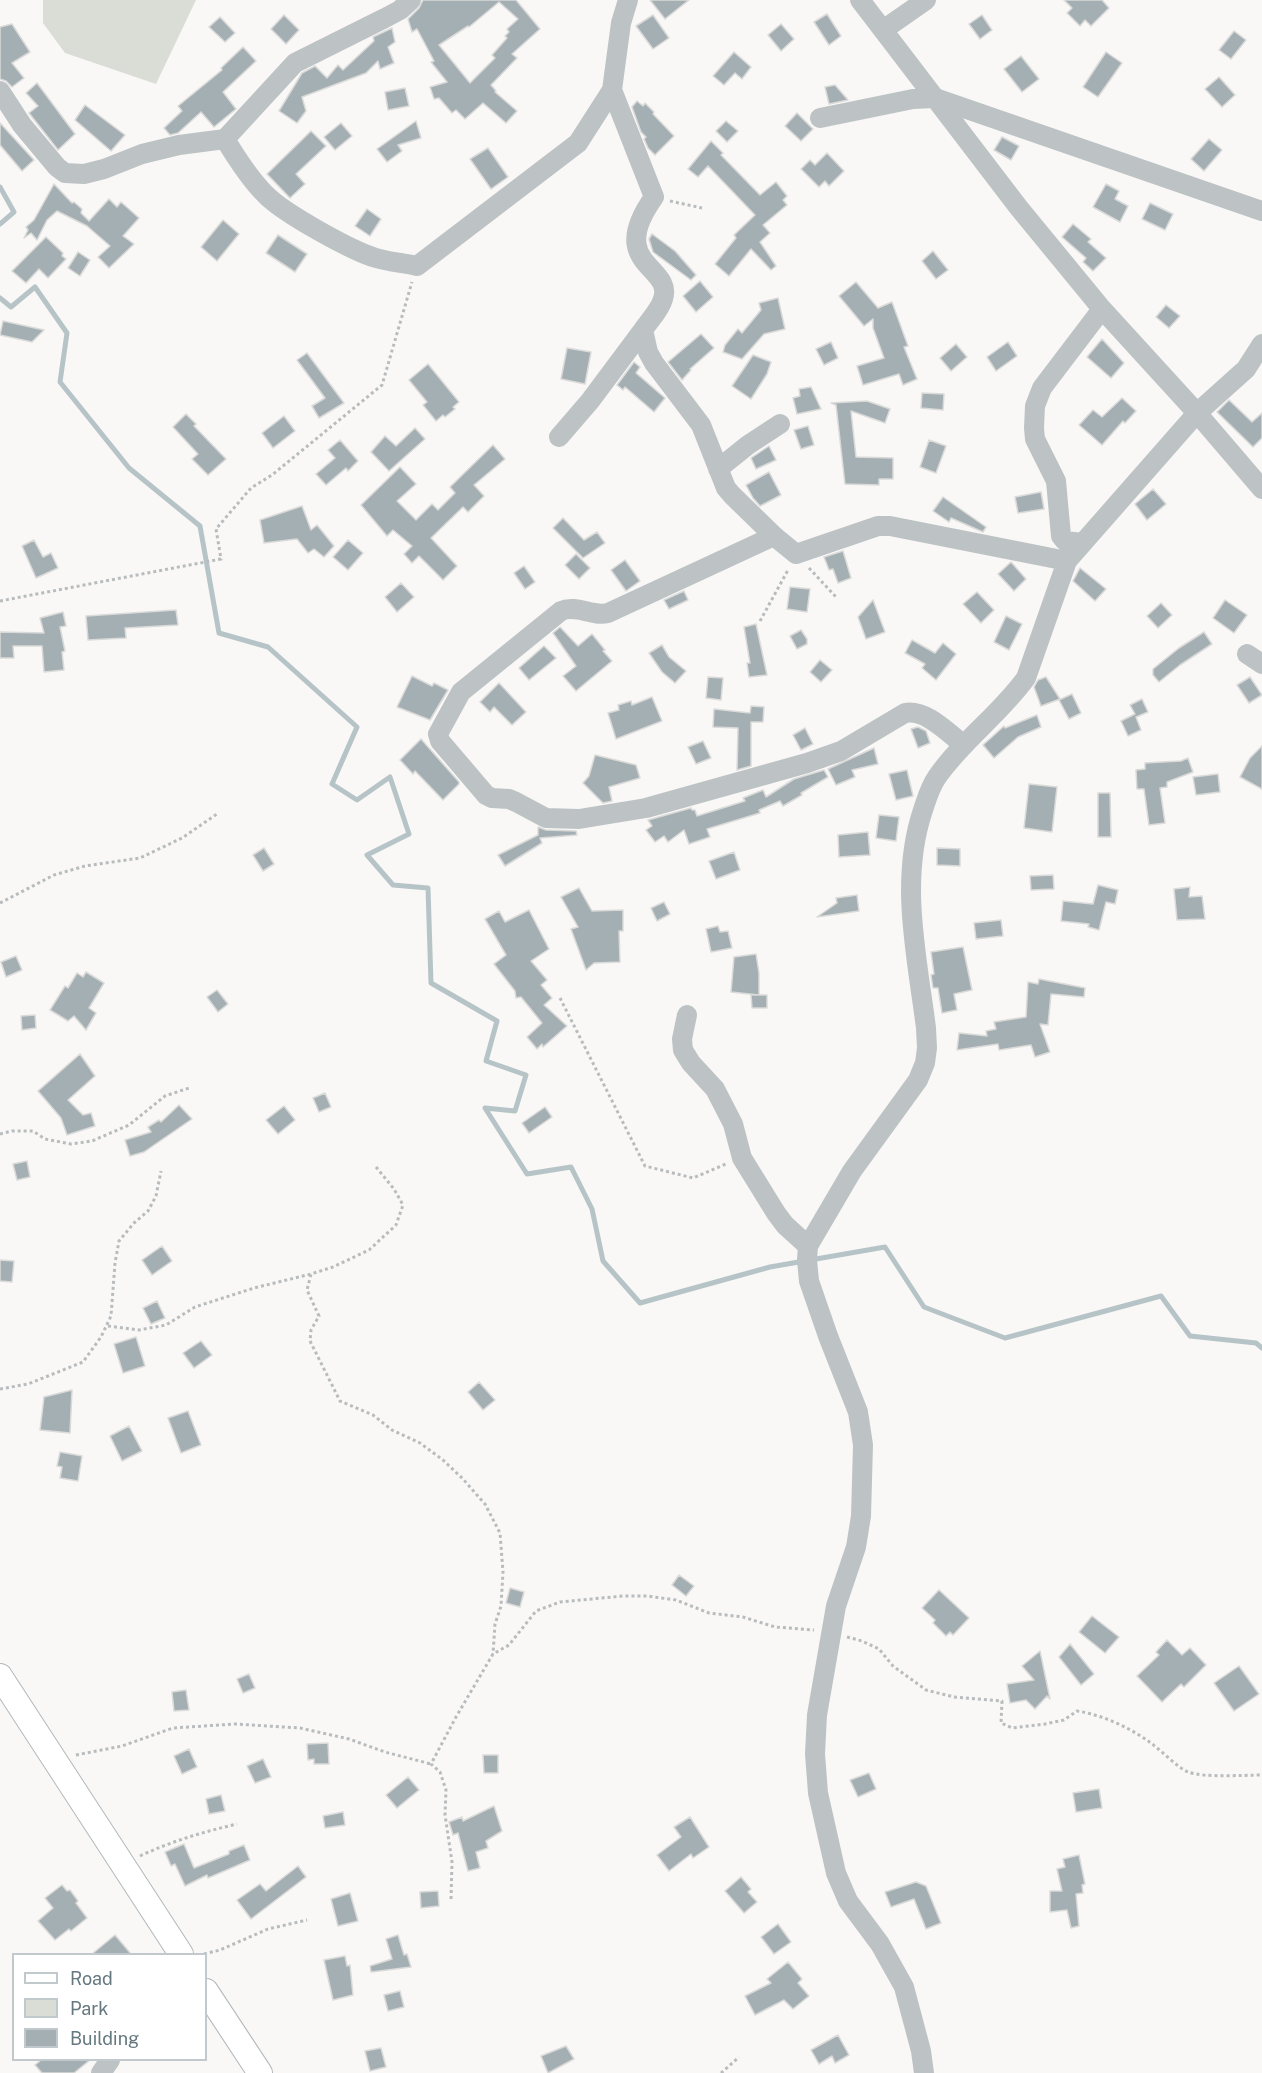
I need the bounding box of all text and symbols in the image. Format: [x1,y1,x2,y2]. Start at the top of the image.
legend [12,1953,207,2061]
text: Road [70,1968,113,1989]
text: Park [70,1998,108,2019]
text: Building [70,2028,139,2049]

